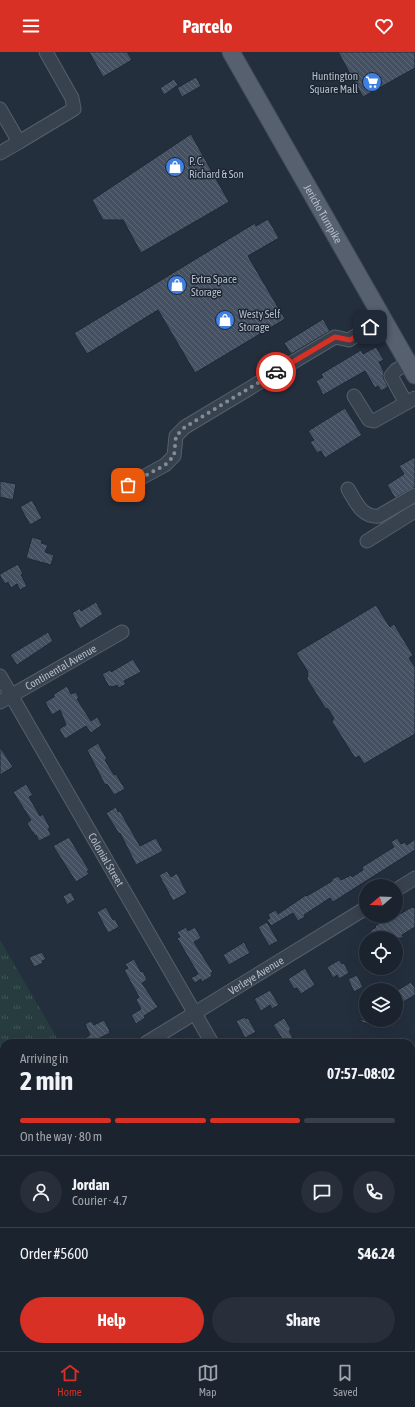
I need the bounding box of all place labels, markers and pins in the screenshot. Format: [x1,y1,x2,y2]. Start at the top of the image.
place label: Huntington Square Mall [310,70,358,95]
supermarket icon: Huntington Square Mall [361,71,383,93]
place label: P. C. Richard & Son [189,155,244,180]
shop icon: P. C. Richard & Son [164,156,186,178]
place label: Extra Space Storage [191,273,237,298]
shop icon: Extra Space Storage [166,274,188,296]
place label: Westy Self Storage [239,308,280,333]
shop icon: Westy Self Storage [214,309,236,331]
pin [353,310,387,344]
pin [111,468,145,502]

